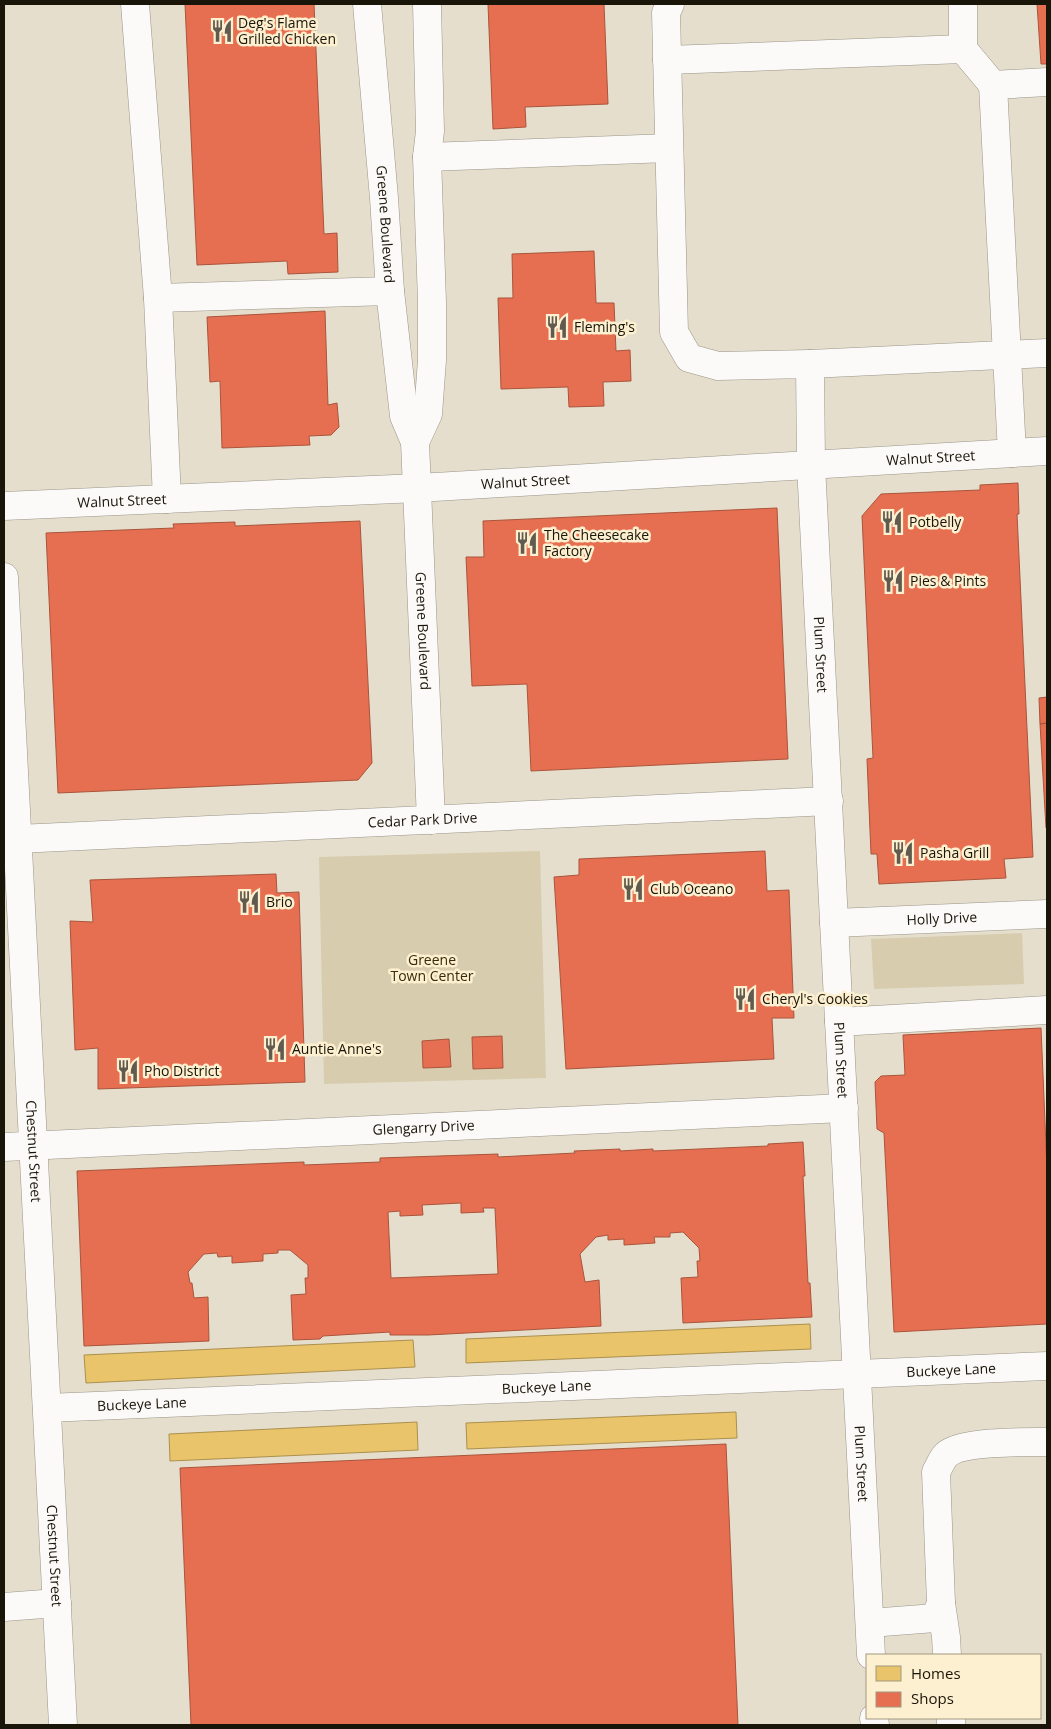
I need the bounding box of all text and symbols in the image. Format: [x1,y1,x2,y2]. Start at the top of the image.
place label: Deg's Flame Grilled Chicken [238,13,336,48]
restaurant icon: Deg's Flame Grilled Chicken [209,18,235,44]
street label: Greene Boulevard [372,164,399,284]
restaurant icon: Fleming's [544,314,570,340]
place label: Fleming's [574,317,635,336]
street label: Walnut Street [886,445,976,469]
street label: Walnut Street [480,469,571,493]
street label: Walnut Street [77,489,167,512]
restaurant icon: Potbelly [879,509,905,535]
place label: Potbelly [909,512,962,531]
place label: The Cheesecake Factory [544,525,649,560]
restaurant icon: The Cheesecake Factory [514,530,540,556]
restaurant icon: Pies & Pints [880,568,906,594]
street label: Greene Boulevard [412,571,435,690]
place label: Pies & Pints [910,571,986,590]
street label: Plum Street [810,616,832,693]
street label: Cedar Park Drive [367,807,478,832]
restaurant icon: Pasha Grill [890,840,916,866]
place label: Pasha Grill [920,843,989,862]
restaurant icon: Club Oceano [620,876,646,902]
place label: Club Oceano [650,879,733,898]
restaurant icon: Brio [236,889,262,915]
place label: Brio [266,892,293,911]
street label: Holly Drive [906,907,978,929]
park label: Greene Town Center [390,950,474,985]
restaurant icon: Cheryl's Cookies [732,986,758,1012]
place label: Cheryl's Cookies [762,989,868,1008]
street label: Plum Street [830,1022,853,1099]
restaurant icon: Auntie Anne's [262,1036,288,1062]
place label: Auntie Anne's [292,1039,382,1058]
restaurant icon: Pho District [115,1058,141,1084]
place label: Pho District [144,1061,219,1080]
street label: Chestnut Street [22,1100,46,1203]
street label: Glengarry Drive [372,1115,475,1139]
street label: Buckeye Lane [906,1358,997,1381]
street label: Buckeye Lane [501,1375,592,1398]
street label: Buckeye Lane [97,1392,187,1415]
street label: Plum Street [850,1425,873,1502]
street label: Chestnut Street [43,1504,67,1607]
legend [866,1654,1041,1719]
text: Homes [911,1663,961,1683]
text: Shops [911,1688,954,1708]

